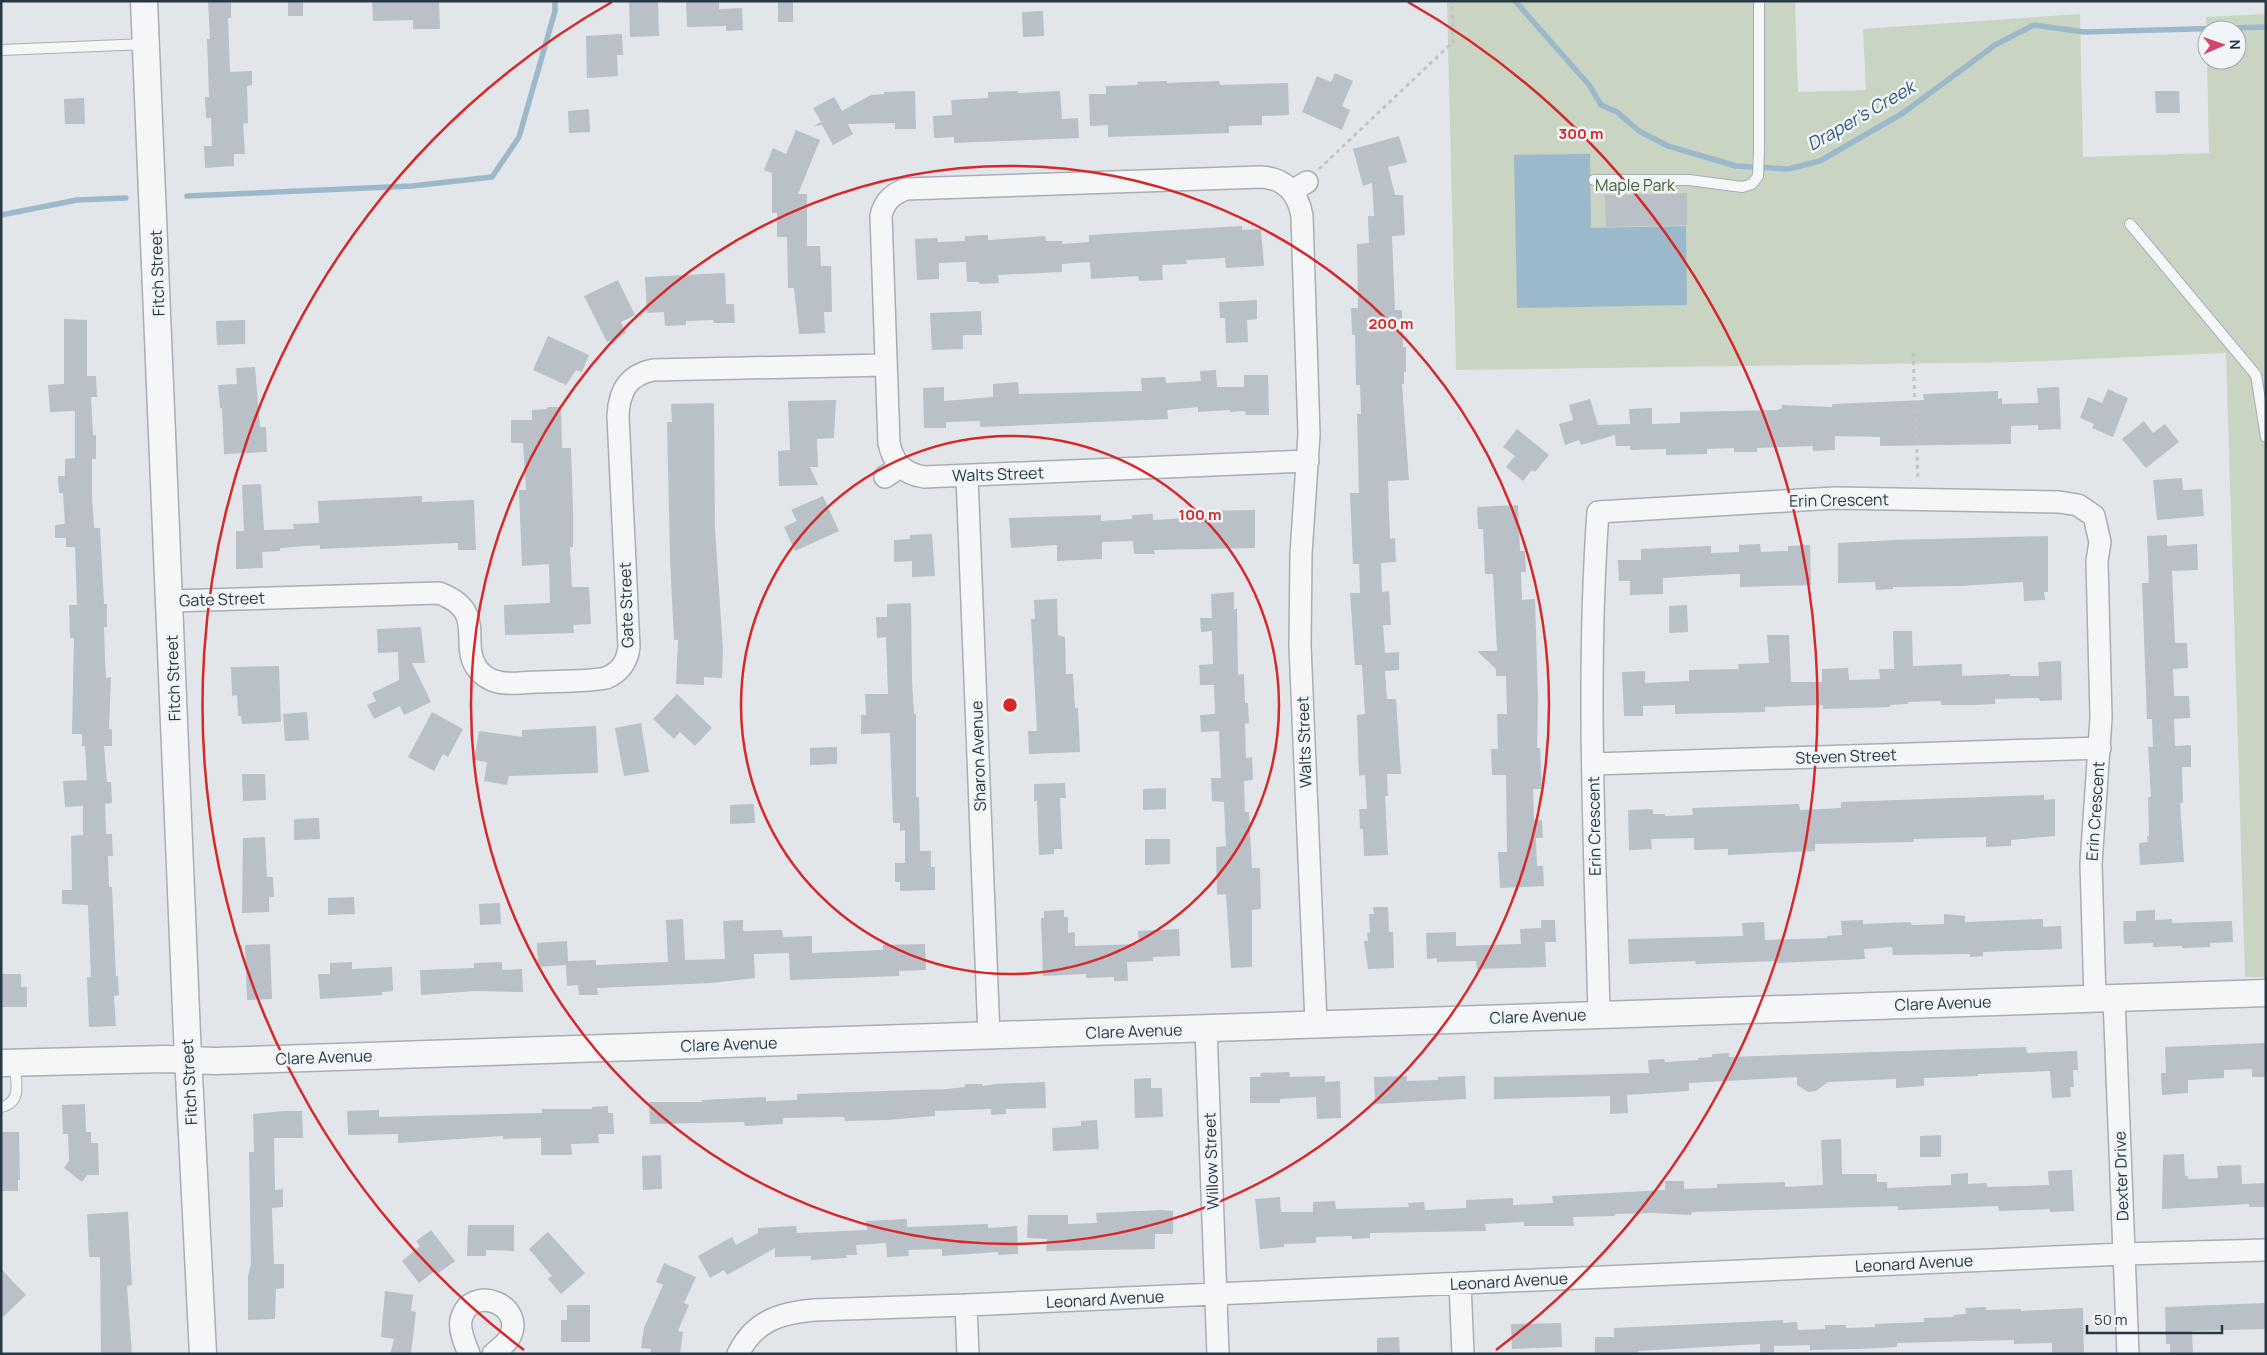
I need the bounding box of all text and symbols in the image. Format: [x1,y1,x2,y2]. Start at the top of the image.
north arrow [2197,20,2247,70]
text: N [2226,39,2245,50]
water label: Draper's Creek [1802,73,1921,156]
text: 300 m [1559,123,1603,144]
park label: Maple Park [1595,174,1676,196]
street label: Fitch Street [144,229,170,317]
text: 200 m [1368,313,1414,334]
street label: Walts Street [952,461,1044,487]
street label: Erin Crescent [1789,488,1889,512]
text: 100 m [1179,504,1221,525]
street label: Gate Street [614,562,638,648]
street label: Gate Street [179,587,265,611]
street label: Fitch Street [160,634,186,722]
centre of rings [1001,696,1019,714]
street label: Walts Street [1291,696,1317,788]
street label: Sharon Avenue [965,700,991,812]
street label: Steven Street [1795,743,1897,769]
street label: Erin Crescent [2081,760,2109,862]
street label: Erin Crescent [1582,776,1606,876]
street label: Clare Avenue [1894,990,1992,1016]
street label: Clare Avenue [1489,1003,1587,1029]
street label: Clare Avenue [1085,1018,1183,1044]
street label: Clare Avenue [680,1031,778,1057]
street label: Fitch Street [176,1038,202,1126]
street label: Clare Avenue [275,1044,373,1070]
street label: Willow Street [1198,1112,1224,1210]
street label: Dexter Drive [2108,1131,2134,1221]
street label: Leonard Avenue [1854,1249,1974,1277]
street label: Leonard Avenue [1449,1267,1569,1295]
street label: Leonard Avenue [1045,1285,1165,1313]
scale bar [2087,1302,2222,1334]
text: 50 m [2094,1309,2128,1330]

